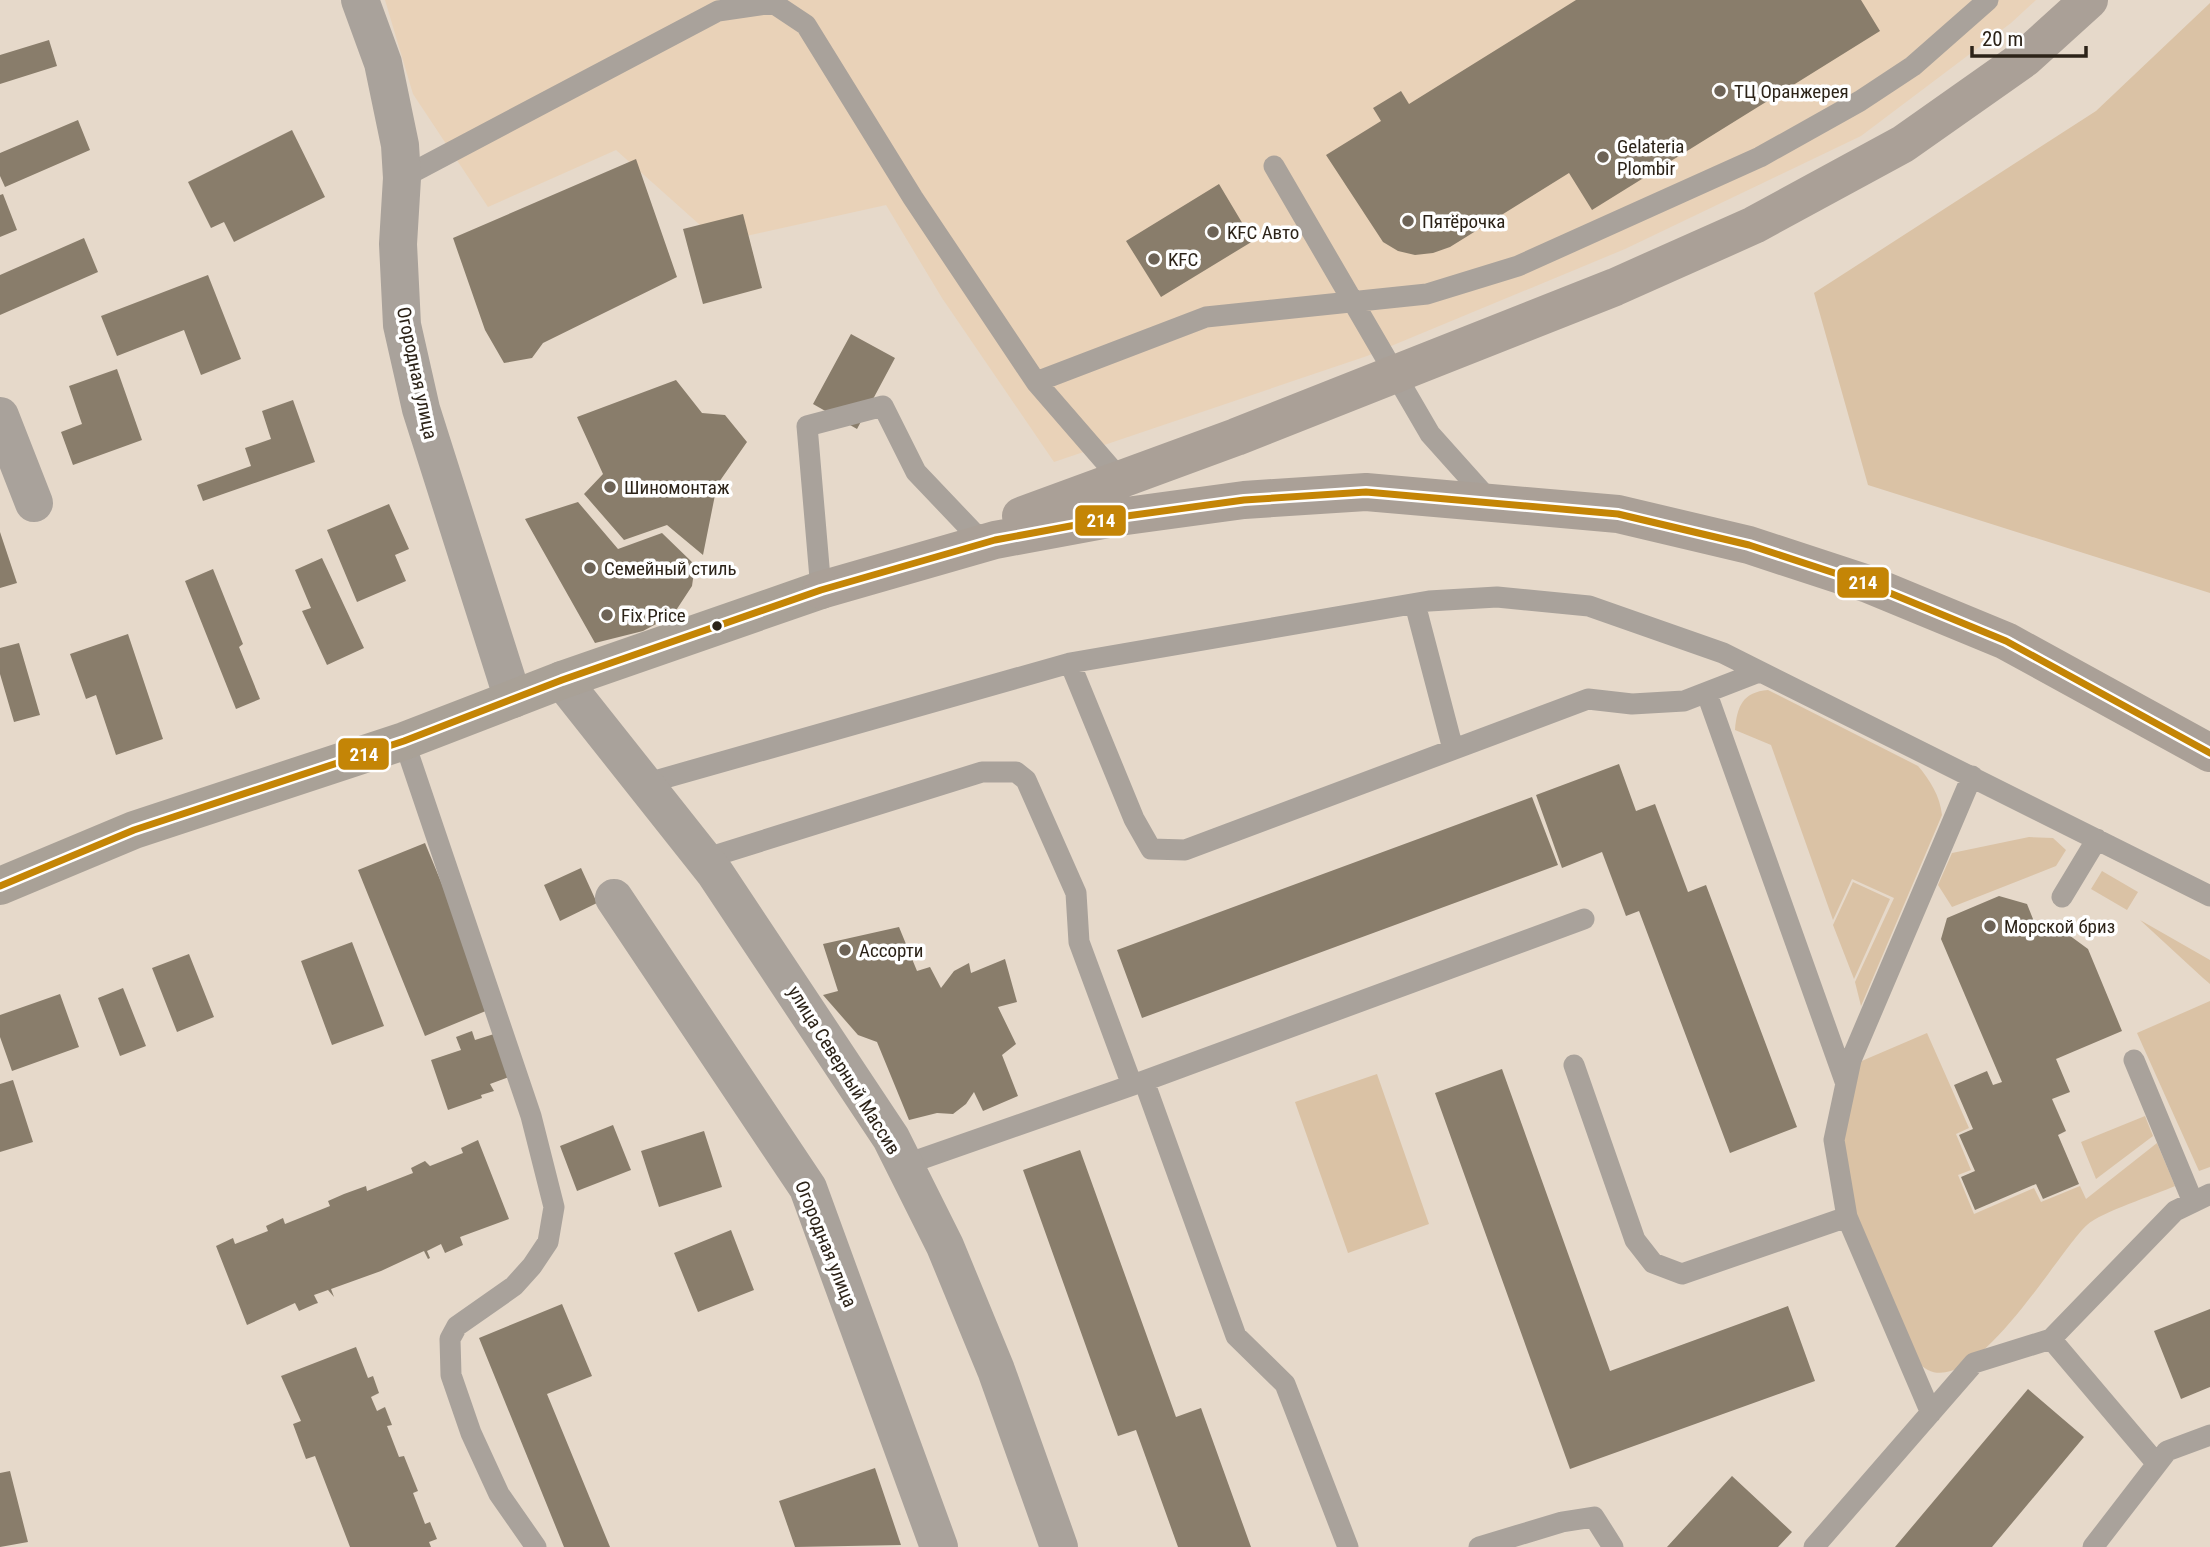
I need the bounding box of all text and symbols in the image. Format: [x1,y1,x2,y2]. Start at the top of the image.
scale bar [1972,14,2086,58]
text: 20 m [1982,27,2023,51]
place label: ТЦ Оранжерея [1734,80,1849,103]
marker: ТЦ Оранжерея [1712,83,1728,99]
place label: Gelateria Plombir [1617,135,1684,180]
marker: Gelateria Plombir [1595,149,1611,165]
place label: Пятёрочка [1422,210,1505,233]
marker: Пятёрочка [1400,213,1416,229]
place label: KFC Авто [1227,221,1299,244]
marker: KFC Авто [1205,224,1221,240]
place label: KFC [1168,248,1198,271]
marker: KFC [1146,251,1162,267]
street label: Огородная улица [392,305,442,441]
place label: Шиномонтаж [624,476,730,499]
marker: Шиномонтаж [602,479,618,495]
line badge: 214 [1074,504,1127,537]
text: 214 [1087,509,1115,532]
place label: Семейный стиль [604,557,736,580]
marker: Семейный стиль [582,560,598,576]
line badge: 214 [1836,566,1890,599]
text: 214 [1849,571,1877,594]
place label: Fix Price [621,604,686,627]
marker: Fix Price [599,607,615,623]
unlabelled marker [710,619,724,633]
line badge: 214 [337,737,390,771]
text: 214 [350,743,378,766]
place label: Морской бриз [2004,915,2115,938]
marker: Морской бриз [1982,918,1998,934]
place label: Ассорти [859,939,923,962]
marker: Ассорти [837,942,853,958]
street label: улица Северный Массив [783,981,905,1159]
street label: Огородная улица [790,1177,862,1311]

